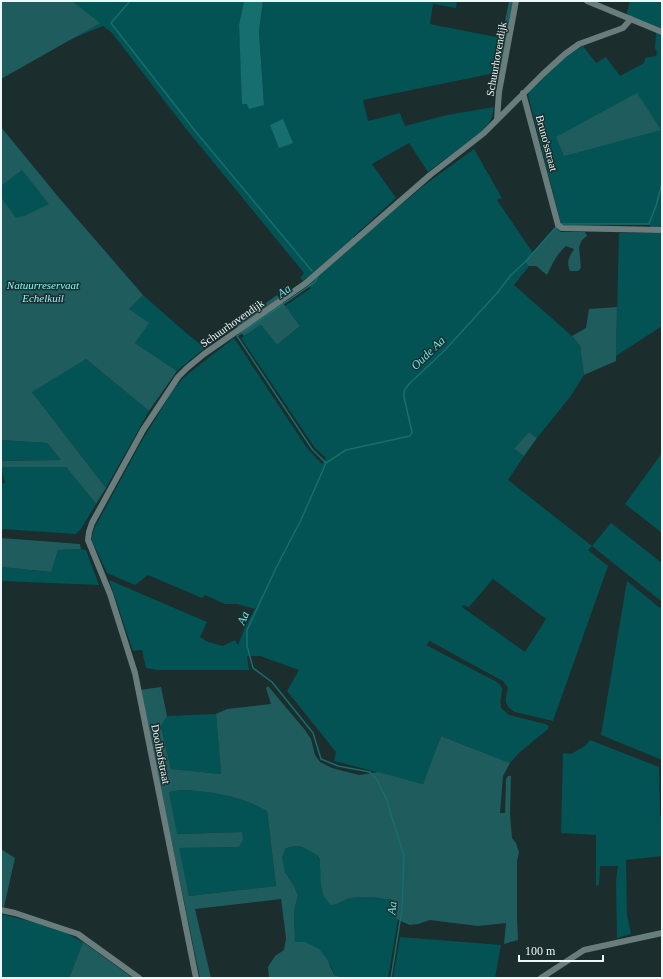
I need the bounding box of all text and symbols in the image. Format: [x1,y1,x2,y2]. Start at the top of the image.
street label: Schuurhovendijk [484,20,509,97]
street label: Bruno'sstraat [534,114,560,172]
park label: Natuurreservaat Echelkuil [6,279,80,304]
water label: Aa [274,281,294,301]
street label: Schuurhovendijk [198,296,267,349]
water label: Oude Aa [408,333,448,373]
water label: Aa [234,609,252,628]
street label: Doolhofstraat [149,723,173,785]
water label: Aa [384,901,400,916]
scale bar [519,937,603,963]
text: 100 m [525,944,556,958]

